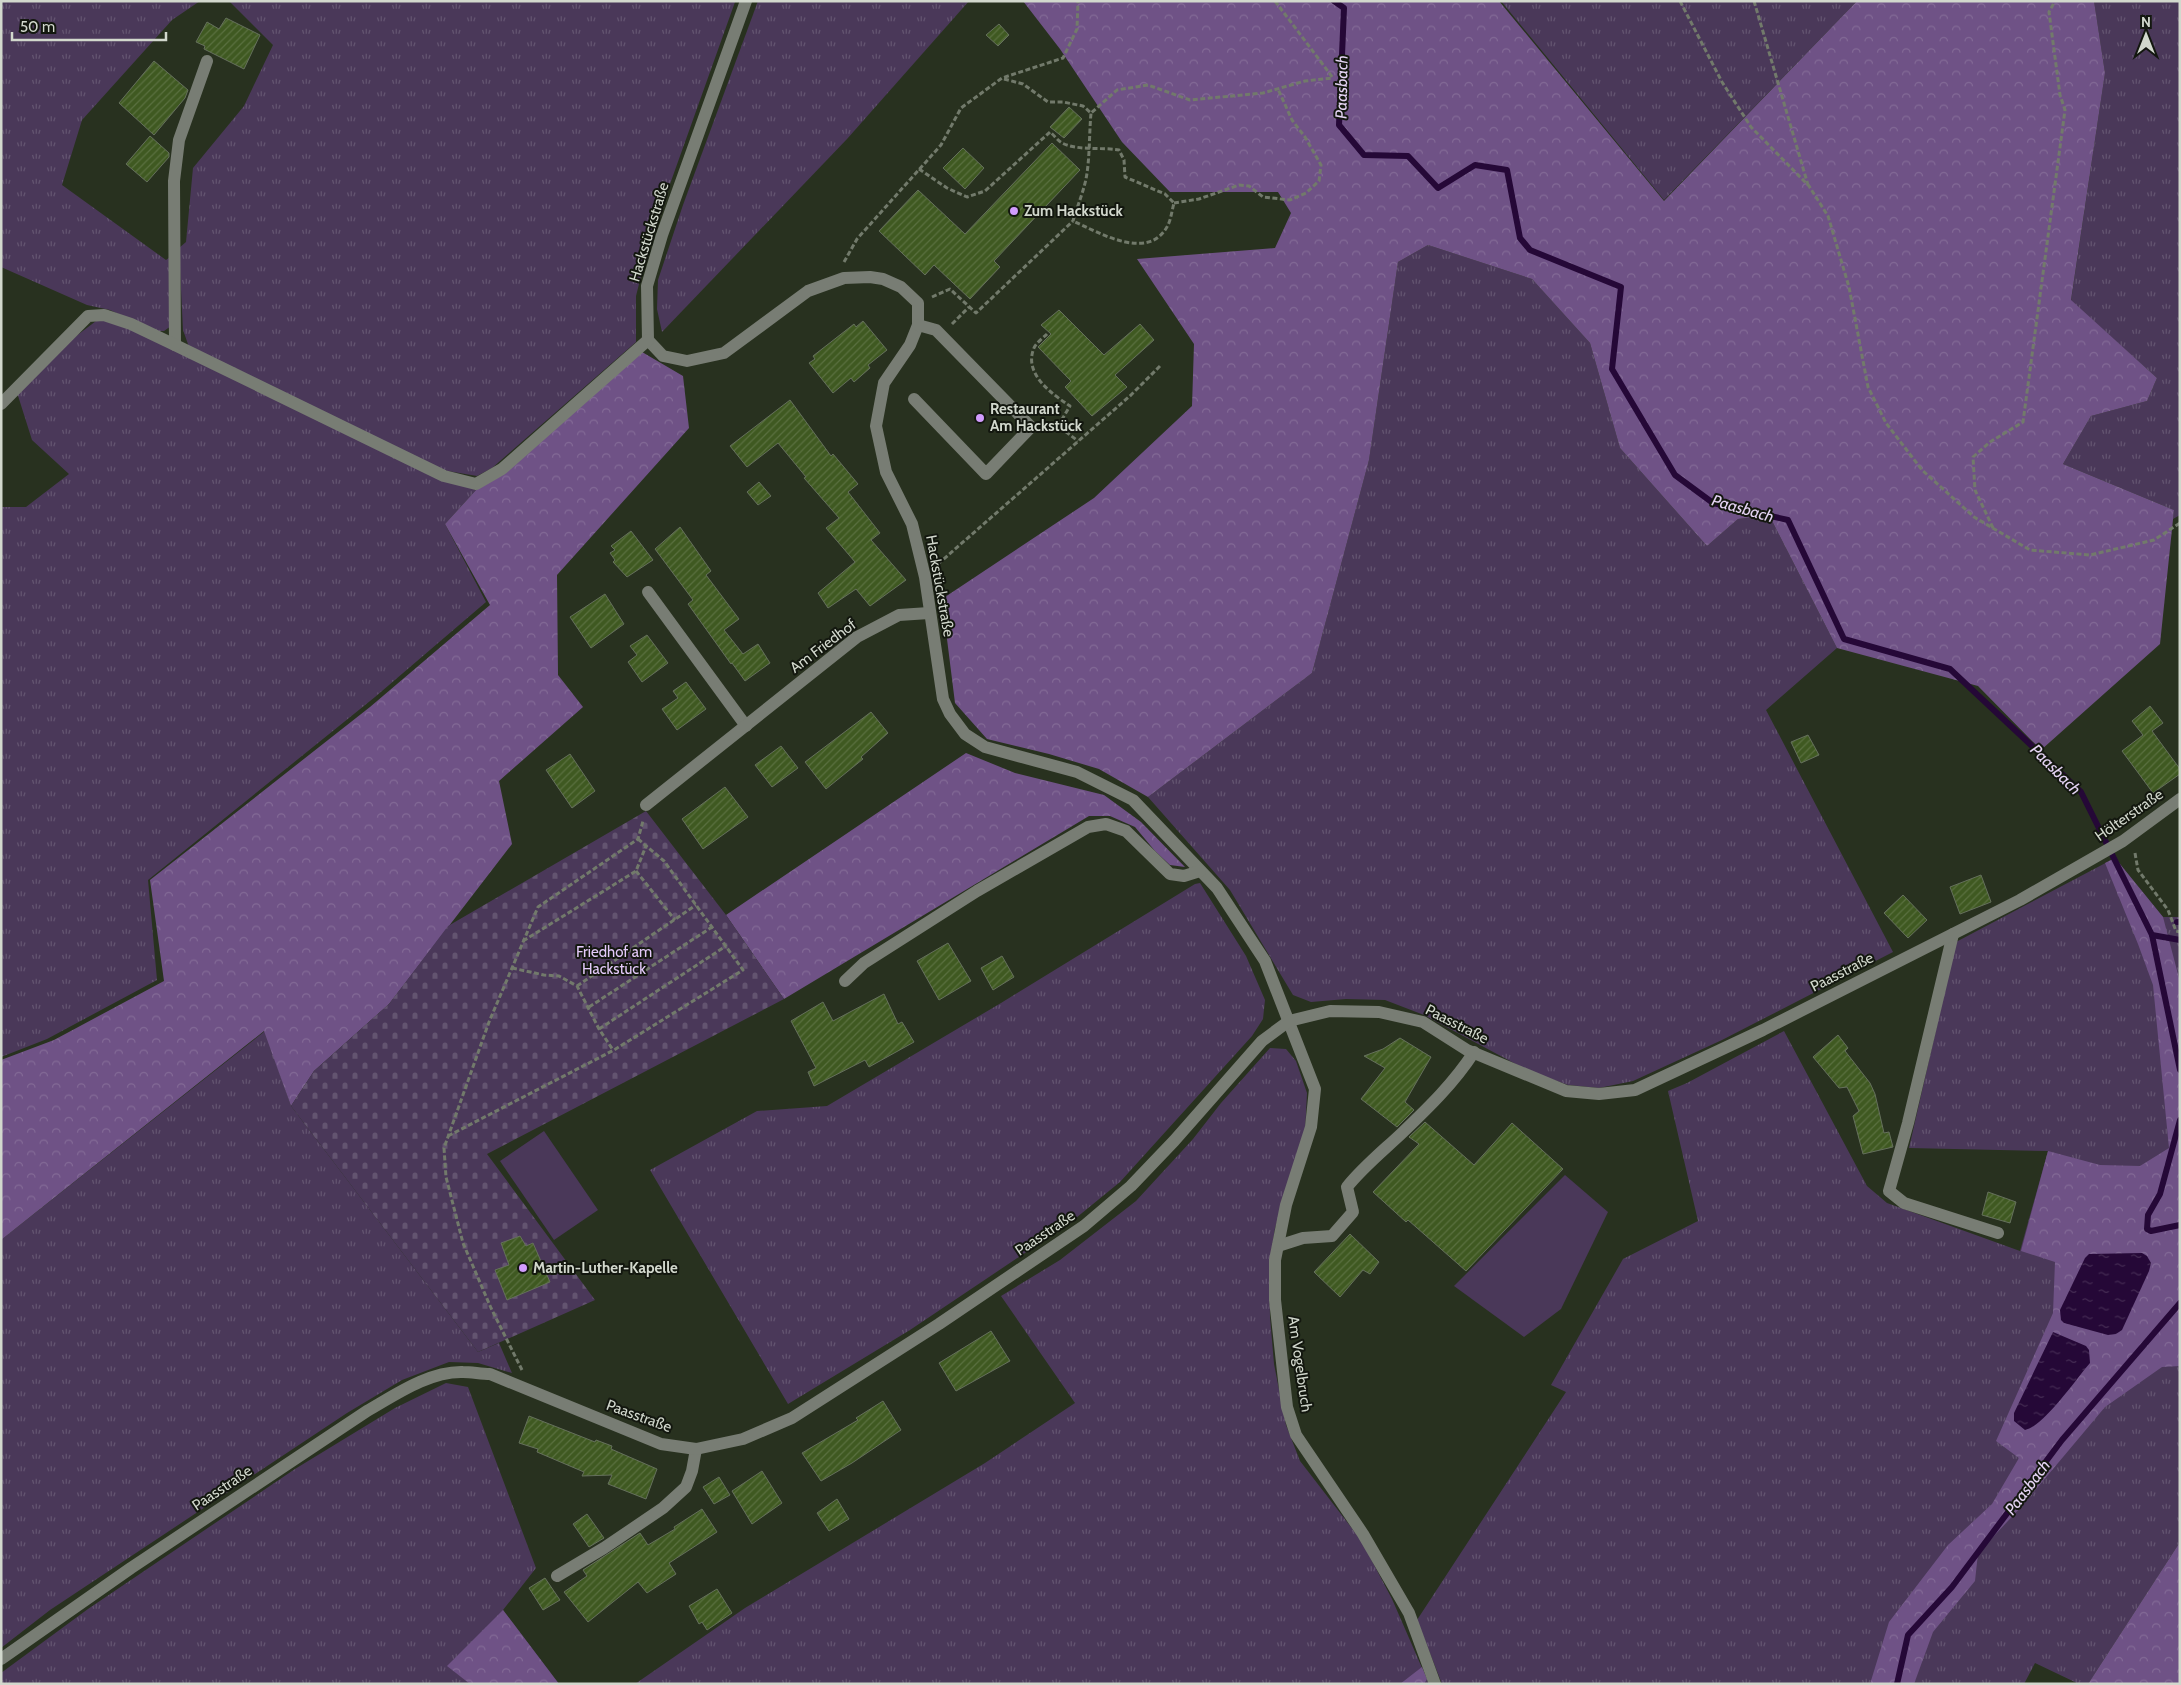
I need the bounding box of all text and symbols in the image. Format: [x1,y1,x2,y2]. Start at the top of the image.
scale bar [12,10,166,42]
north arrow [2121,10,2171,60]
text: N [2141,13,2151,31]
text: 50 m [20,18,55,36]
water label: Paasbach [1331,55,1352,119]
street label: Hackstückstraße [625,180,673,284]
place label: Zum Hackstück [1024,202,1123,220]
marker: Zum Hackstück [1008,205,1020,217]
place label: Restaurant Am Hackstück [990,400,1083,435]
marker: Restaurant Am Hackstück [974,412,986,424]
water label: Paasbach [1710,491,1776,526]
street label: Hackstückstraße [922,534,958,639]
street label: Am Friedhof [786,615,860,677]
water label: Paasbach [2026,740,2085,799]
street label: Hölterstraße [2092,785,2167,845]
park label: Friedhof am Hackstück [576,943,652,978]
street label: Paasstraße [1807,948,1877,996]
street label: Paasstraße [1422,1000,1492,1048]
street label: Paasstraße [1012,1206,1079,1260]
place label: Martin-Luther-Kapelle [533,1259,678,1277]
marker: Martin-Luther-Kapelle [517,1262,529,1274]
street label: Am Vogelbruch [1284,1315,1316,1413]
street label: Paasstraße [604,1396,674,1436]
water label: Paasbach [2001,1456,2054,1518]
street label: Paasstraße [189,1461,256,1515]

